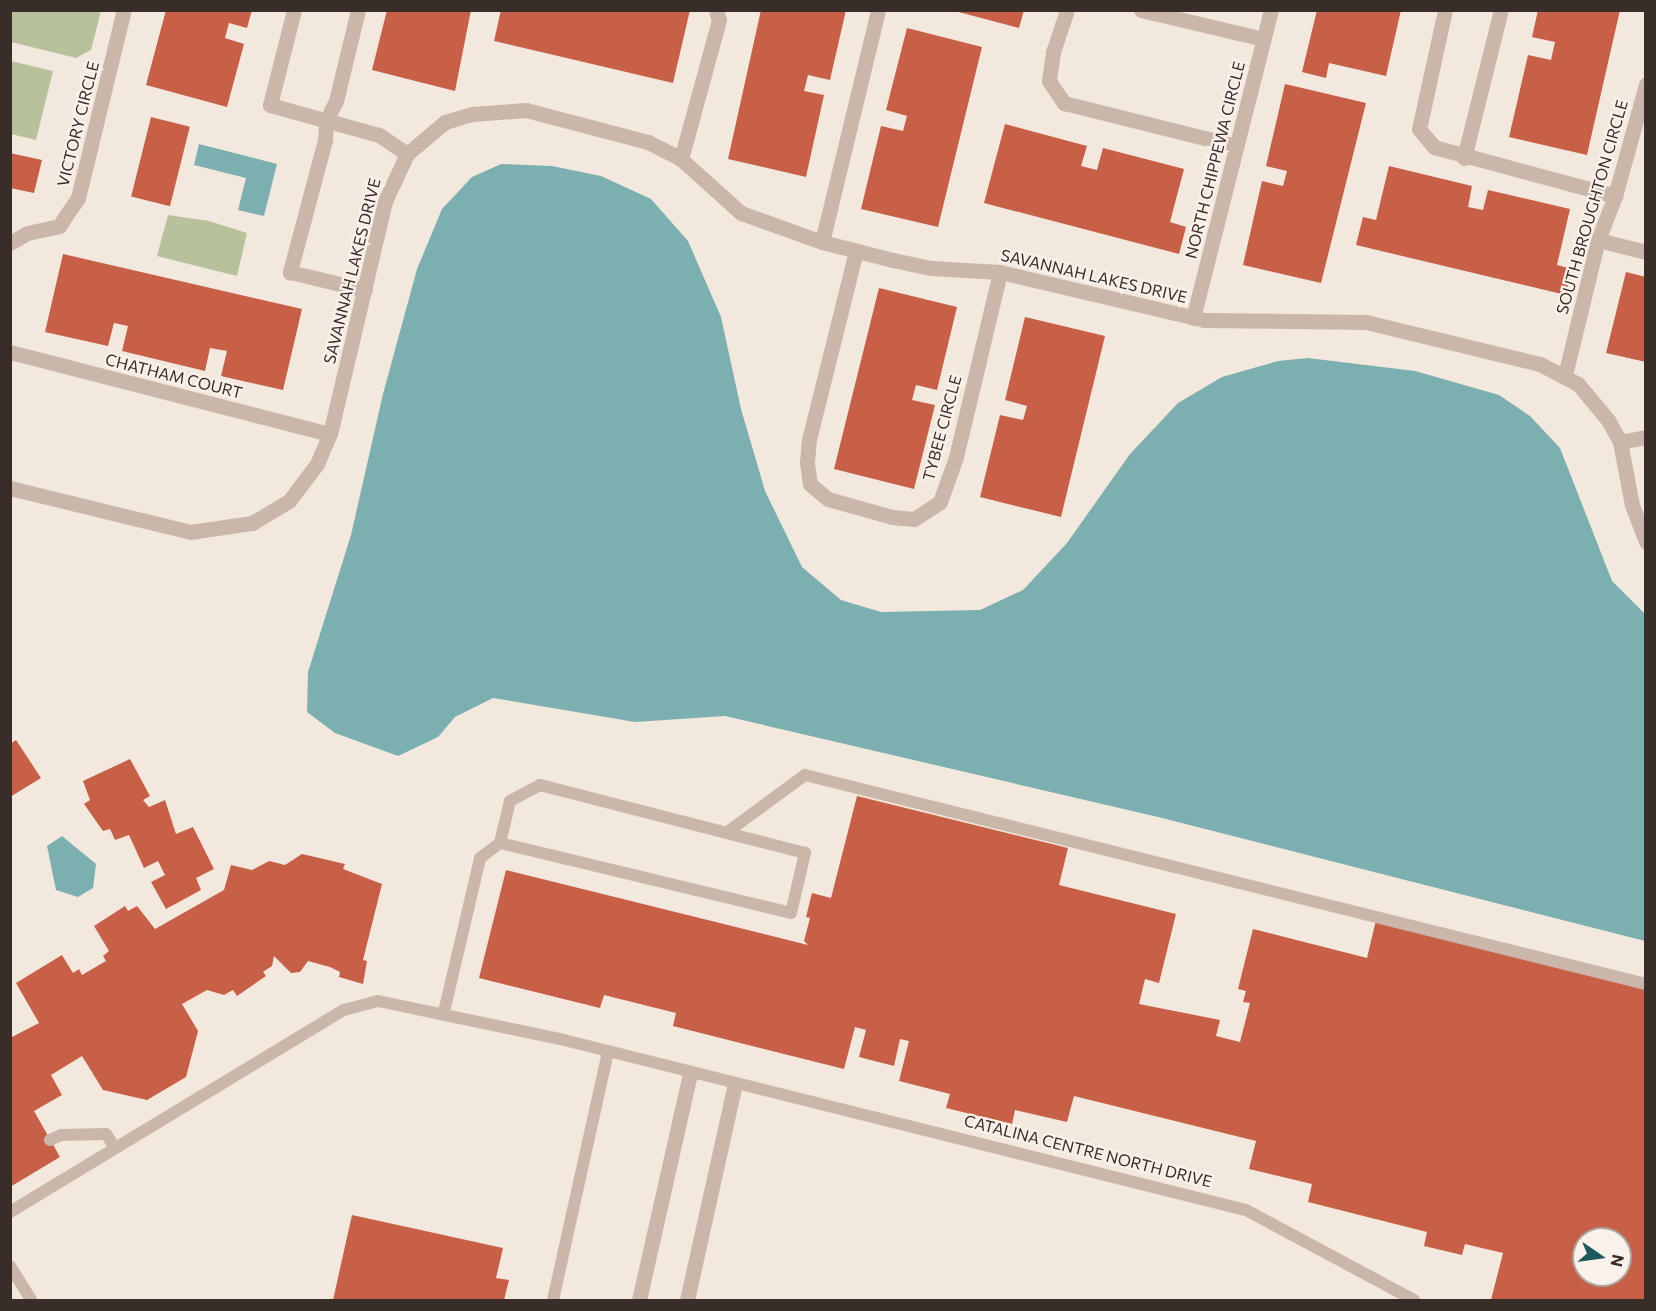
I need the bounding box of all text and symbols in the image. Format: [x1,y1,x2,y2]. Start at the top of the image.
street label: VICTORY CIRCLE [53,59,103,189]
street label: NORTH CHIPPEWA CIRCLE [1181,59,1249,261]
street label: SOUTH BROUGHTON CIRCLE [1552,98,1632,316]
street label: SAVANNAH LAKES DRIVE [320,176,384,366]
street label: SAVANNAH LAKES DRIVE [999,245,1189,307]
street label: CHATHAM COURT [103,350,245,402]
street label: TYBEE CIRCLE [919,373,965,483]
street label: CATALINA CENTRE NORTH DRIVE [962,1111,1214,1191]
north arrow [1572,1227,1632,1287]
text: N [1607,1253,1629,1269]

